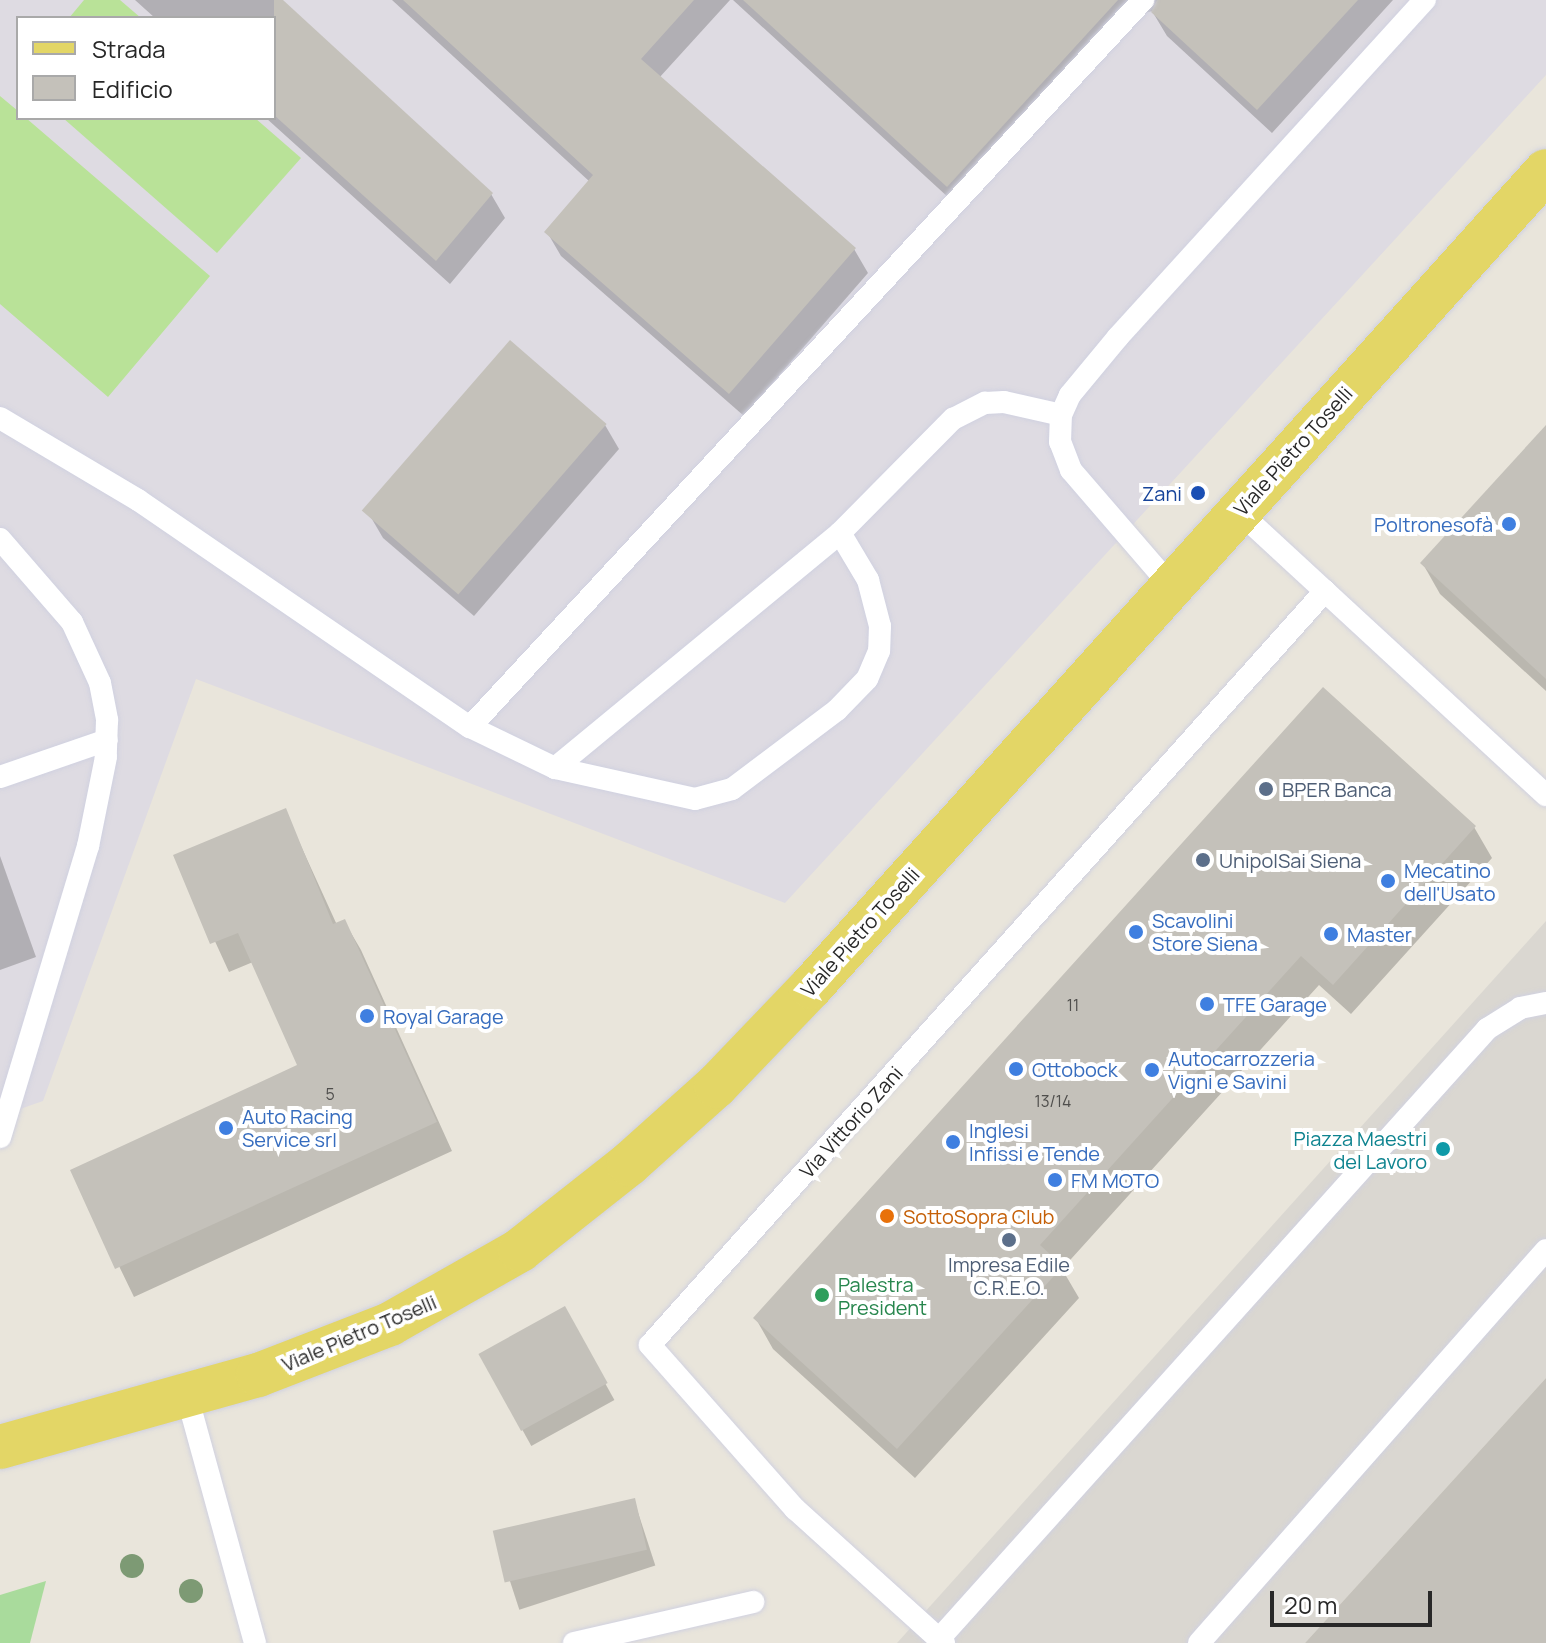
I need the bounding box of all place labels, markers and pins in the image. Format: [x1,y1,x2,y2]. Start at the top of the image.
place label: Zani [1142,481,1182,505]
marker: Zani [1189,484,1207,502]
place label: Poltronesofà [1374,512,1493,536]
marker: Poltronesofà [1500,515,1518,533]
place label: BPER Banca [1282,777,1392,801]
marker: BPER Banca [1257,780,1275,798]
place label: UnipolSai Siena [1219,848,1361,872]
marker: UnipolSai Siena [1194,851,1212,869]
place label: Mecatino dell'Usato [1404,858,1496,905]
marker: Mecatino dell'Usato [1379,872,1397,890]
place label: Scavolini Store Siena [1152,908,1258,955]
place label: Master [1347,922,1412,946]
marker: Scavolini Store Siena [1127,923,1145,941]
marker: Master [1322,925,1340,943]
place label: TFE Garage [1223,992,1327,1016]
marker: TFE Garage [1198,995,1216,1013]
place label: Royal Garage [383,1004,504,1028]
marker: Royal Garage [358,1007,376,1025]
place label: Autocarrozzeria Vigni e Savini [1168,1046,1315,1093]
place label: Ottobock [1032,1057,1118,1081]
marker: Ottobock [1007,1060,1025,1078]
marker: Autocarrozzeria Vigni e Savini [1143,1061,1161,1079]
place label: Auto Racing Service srl [242,1104,353,1151]
place label: Inglesi Infissi e Tende [969,1118,1100,1165]
marker: Auto Racing Service srl [217,1119,235,1137]
place label: Piazza Maestri del Lavoro [1293,1126,1427,1173]
marker: Inglesi Infissi e Tende [944,1133,962,1151]
marker: Piazza Maestri del Lavoro [1434,1140,1452,1158]
place label: FM MOTO [1071,1168,1159,1192]
marker: FM MOTO [1046,1171,1064,1189]
place label: SottoSopra Club [903,1204,1054,1228]
marker: SottoSopra Club [878,1207,896,1225]
marker: Impresa Edile C.R.E.O. [1000,1231,1018,1249]
place label: Impresa Edile C.R.E.O. [948,1252,1070,1299]
place label: Palestra President [838,1272,927,1319]
marker: Palestra President [813,1286,831,1304]

